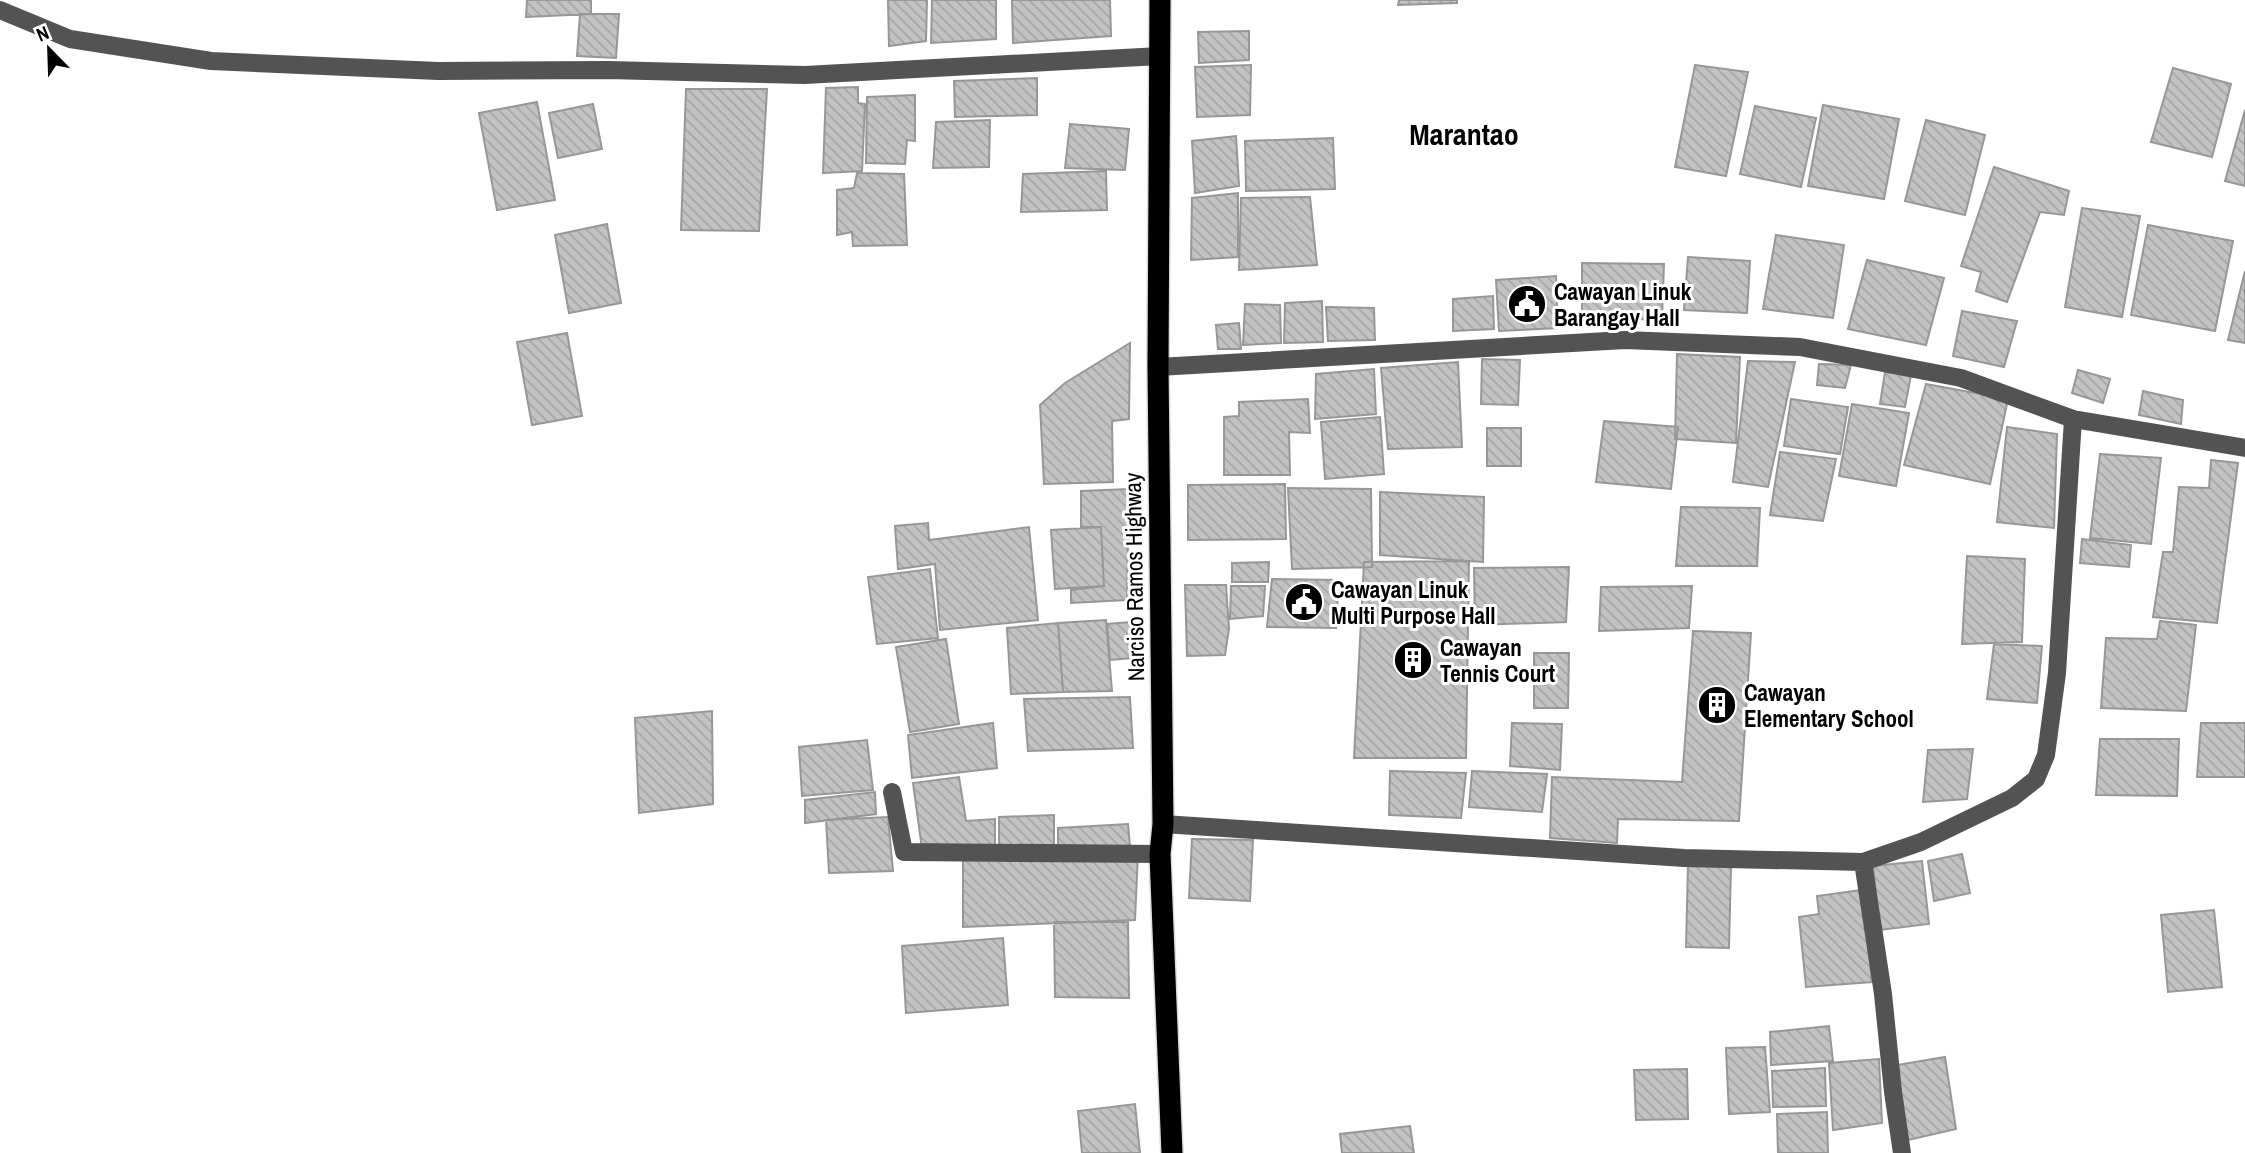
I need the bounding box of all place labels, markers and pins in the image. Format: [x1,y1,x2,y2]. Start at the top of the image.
place label: Cawayan Linuk Barangay Hall [1554,276,1692,333]
public building icon: Cawayan Linuk Barangay Hall [1506,283,1548,325]
place label: Cawayan Linuk Multi Purpose Hall [1331,574,1496,631]
public building icon: Cawayan Linuk Multi Purpose Hall [1283,581,1325,623]
place label: Cawayan Tennis Court [1440,632,1555,689]
building icon: Cawayan Tennis Court [1392,639,1434,681]
place label: Cawayan Elementary School [1744,677,1914,734]
building icon: Cawayan Elementary School [1696,684,1738,726]

